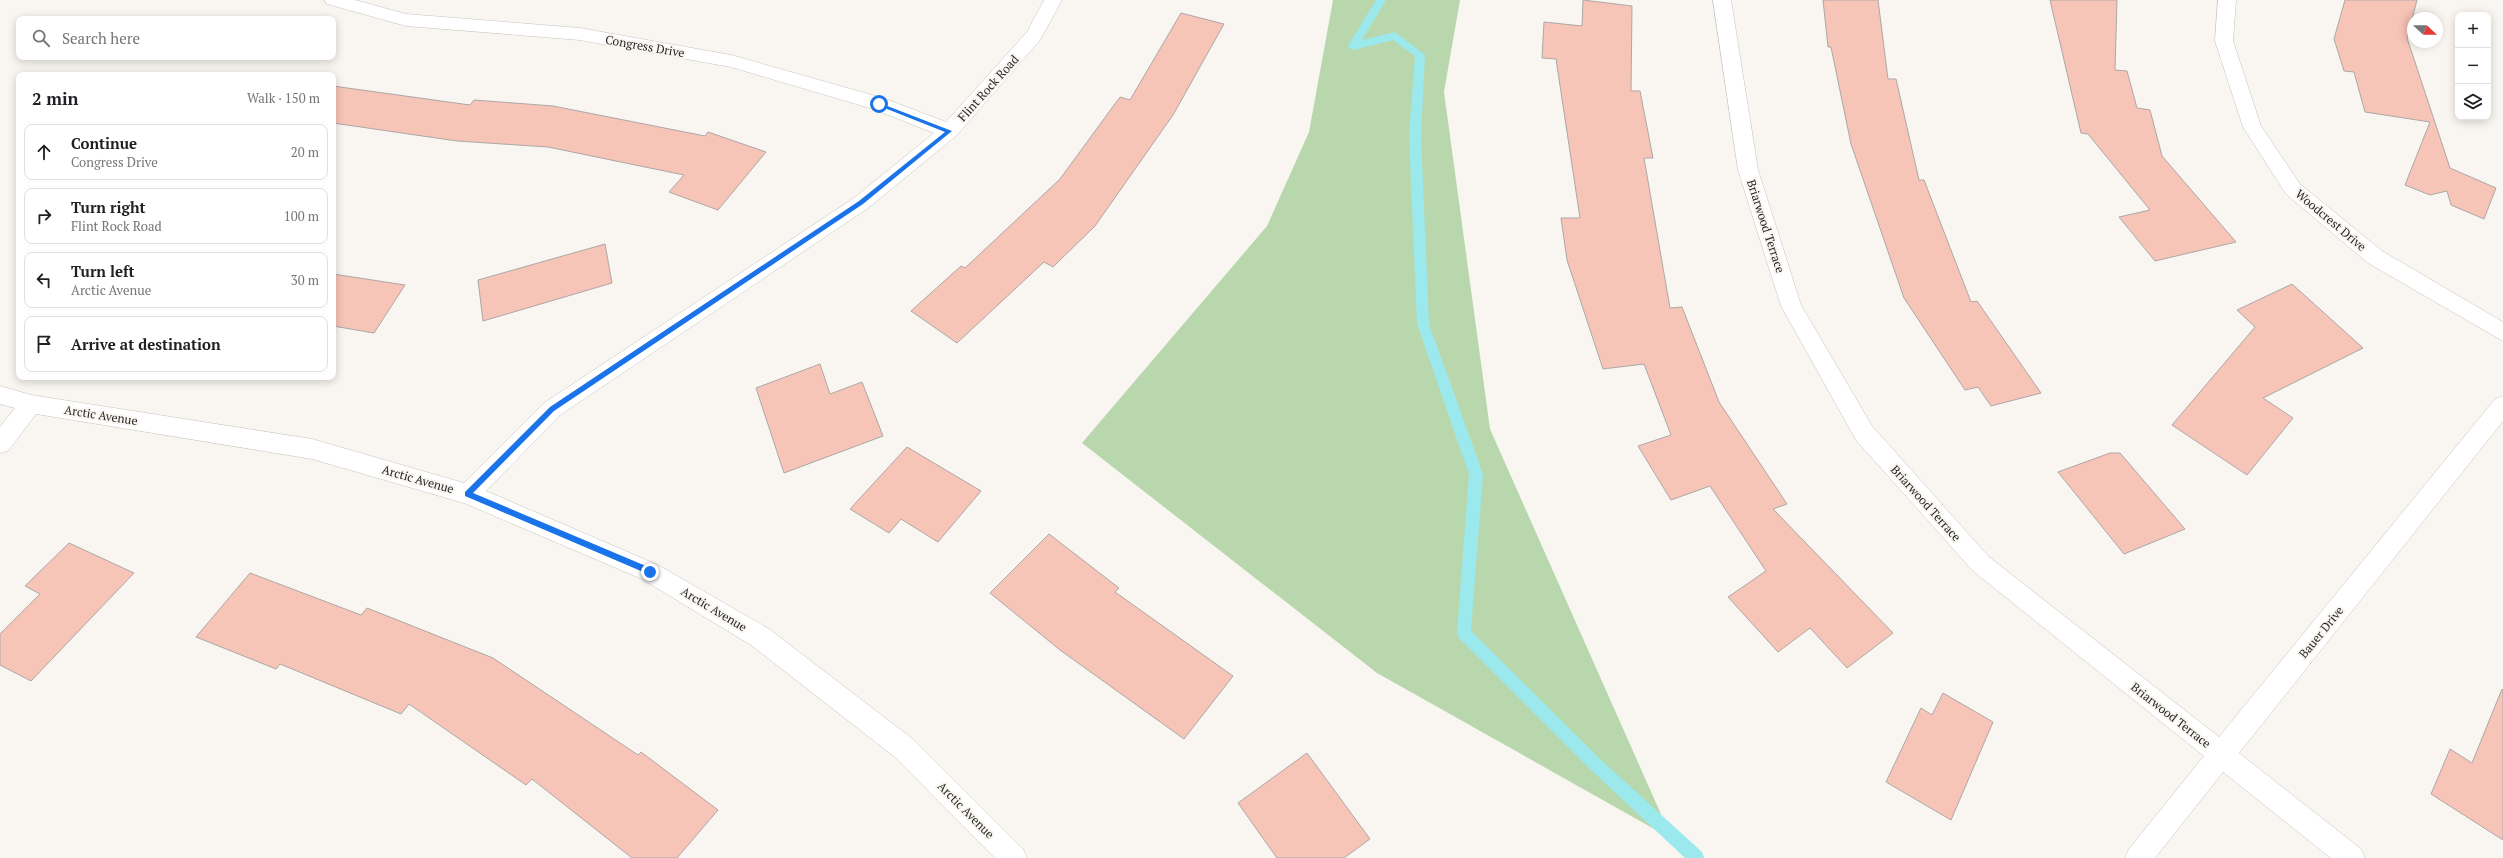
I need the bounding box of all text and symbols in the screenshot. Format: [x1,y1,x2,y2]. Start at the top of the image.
north arrow [2407,12,2443,48]
map controls [2455,12,2491,120]
button: + [2455,12,2491,48]
search box [16,16,336,60]
icon: search [30,27,52,49]
text: Search here [62,28,140,48]
street label: Congress Drive [604,32,686,60]
button: − [2455,48,2491,84]
street label: Flint Rock Road [954,52,1022,124]
button: layers [2455,84,2491,120]
text: 2 min [32,87,79,110]
text: Walk · 150 m [247,89,320,107]
route start [870,95,888,113]
text: Continue [71,133,137,153]
icon: ahead [33,141,55,163]
text: 20 m [291,143,319,161]
text: Congress Drive [71,153,158,171]
street label: Briarwood Terrace [1744,177,1788,275]
street label: Woodcrest Drive [2293,186,2369,254]
text: Turn right [71,197,146,217]
icon: right [33,205,55,227]
text: 100 m [284,207,319,225]
text: Flint Rock Road [71,217,162,235]
text: Turn left [71,261,135,281]
icon: left [33,269,55,291]
text: 30 m [291,271,319,289]
text: Arctic Avenue [71,281,151,299]
icon: arrive [33,333,55,355]
text: Arrive at destination [71,334,221,354]
street label: Arctic Avenue [63,402,139,428]
street label: Arctic Avenue [380,462,456,496]
street label: Briarwood Terrace [1888,462,1964,544]
route end [641,563,659,581]
street label: Arctic Avenue [678,584,750,634]
street label: Bauer Drive [2296,603,2346,661]
street label: Briarwood Terrace [2128,679,2214,751]
street label: Arctic Avenue [935,779,997,841]

